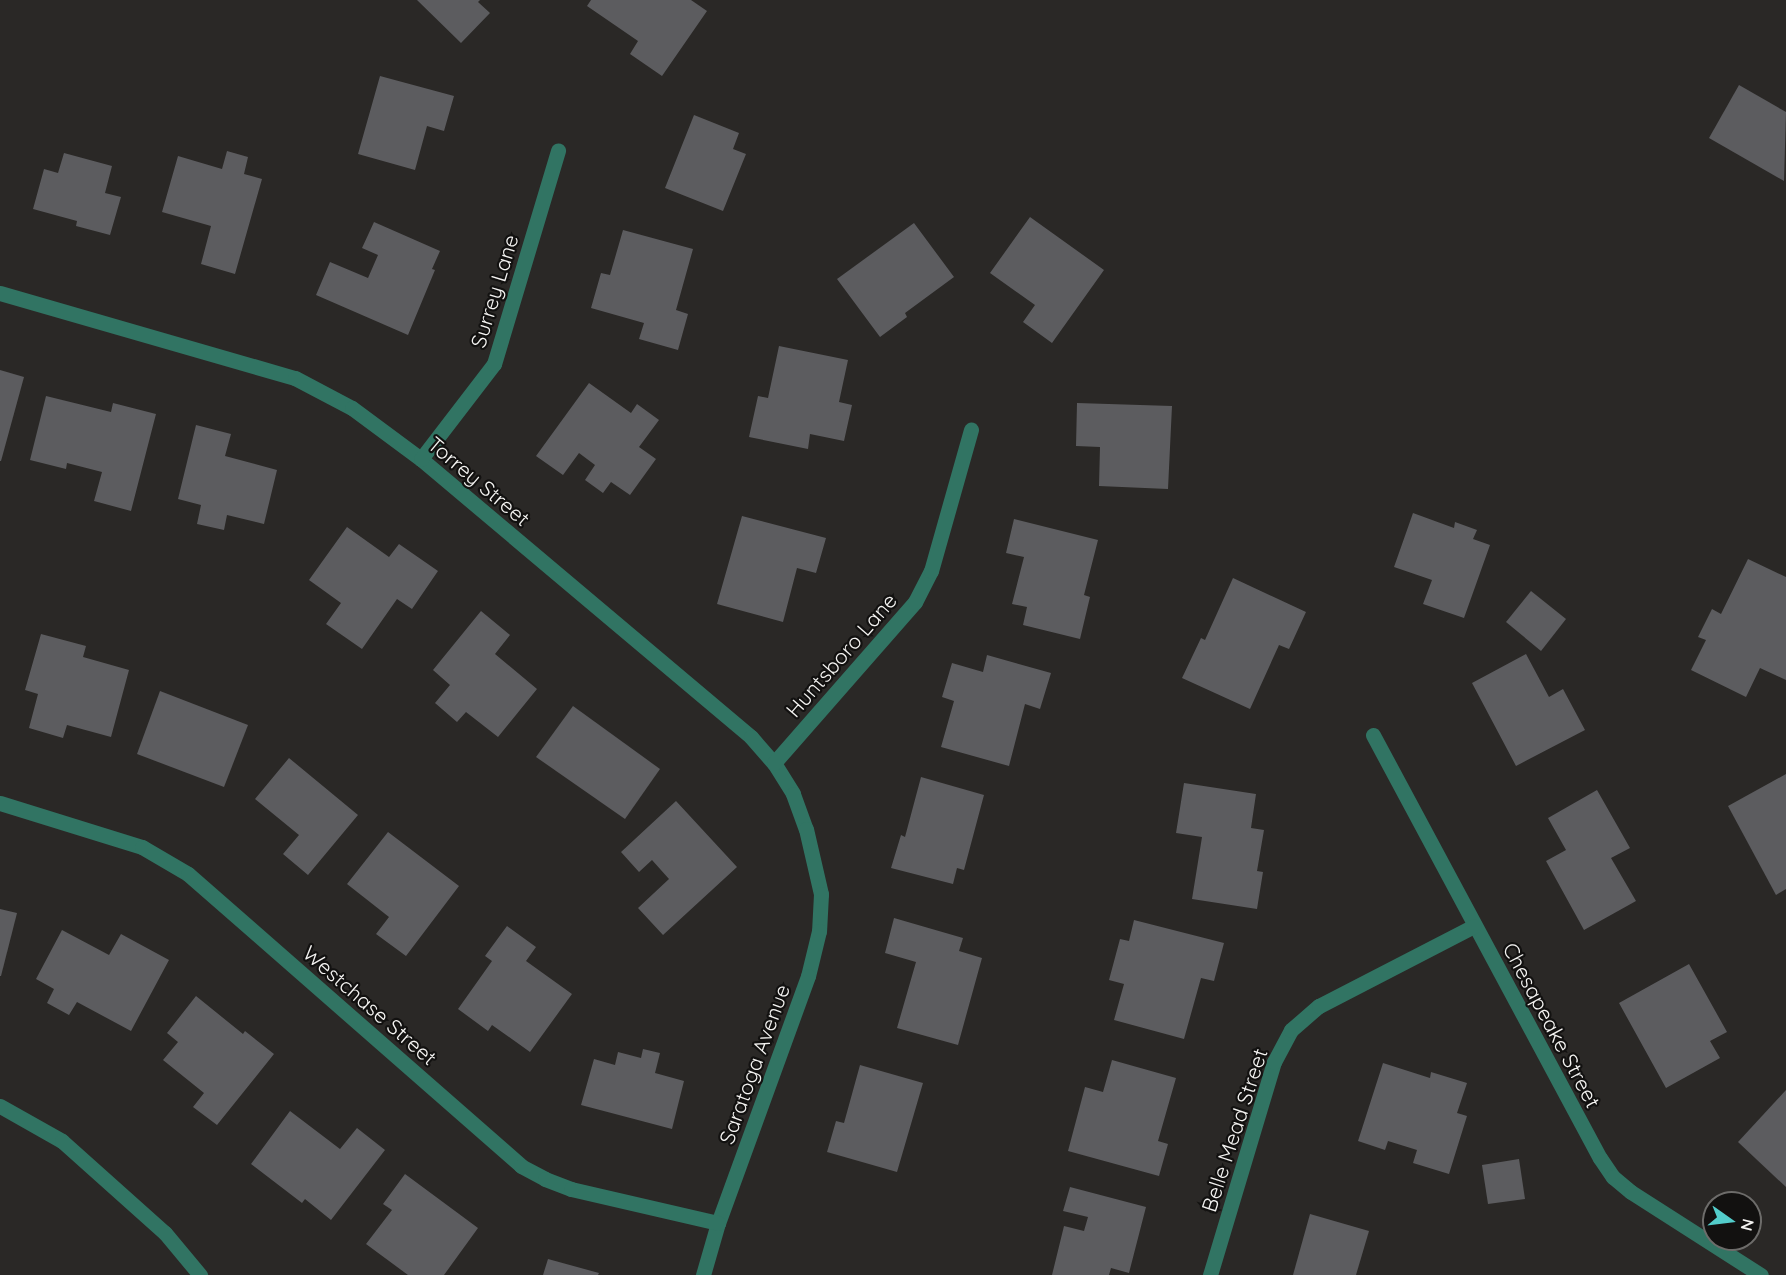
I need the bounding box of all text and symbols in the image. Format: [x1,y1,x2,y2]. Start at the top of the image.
street label: Surrey Lane [465,231,523,351]
street label: Torrey Street [423,431,535,531]
street label: Huntsboro Lane [780,588,902,722]
street label: Chesapeake Street [1498,938,1606,1112]
street label: Westchase Street [298,940,442,1070]
street label: Saratoga Avenue [713,981,795,1147]
street label: Belle Mead Street [1196,1045,1272,1215]
north arrow [1702,1191,1762,1251]
text: N [1736,1217,1759,1233]

